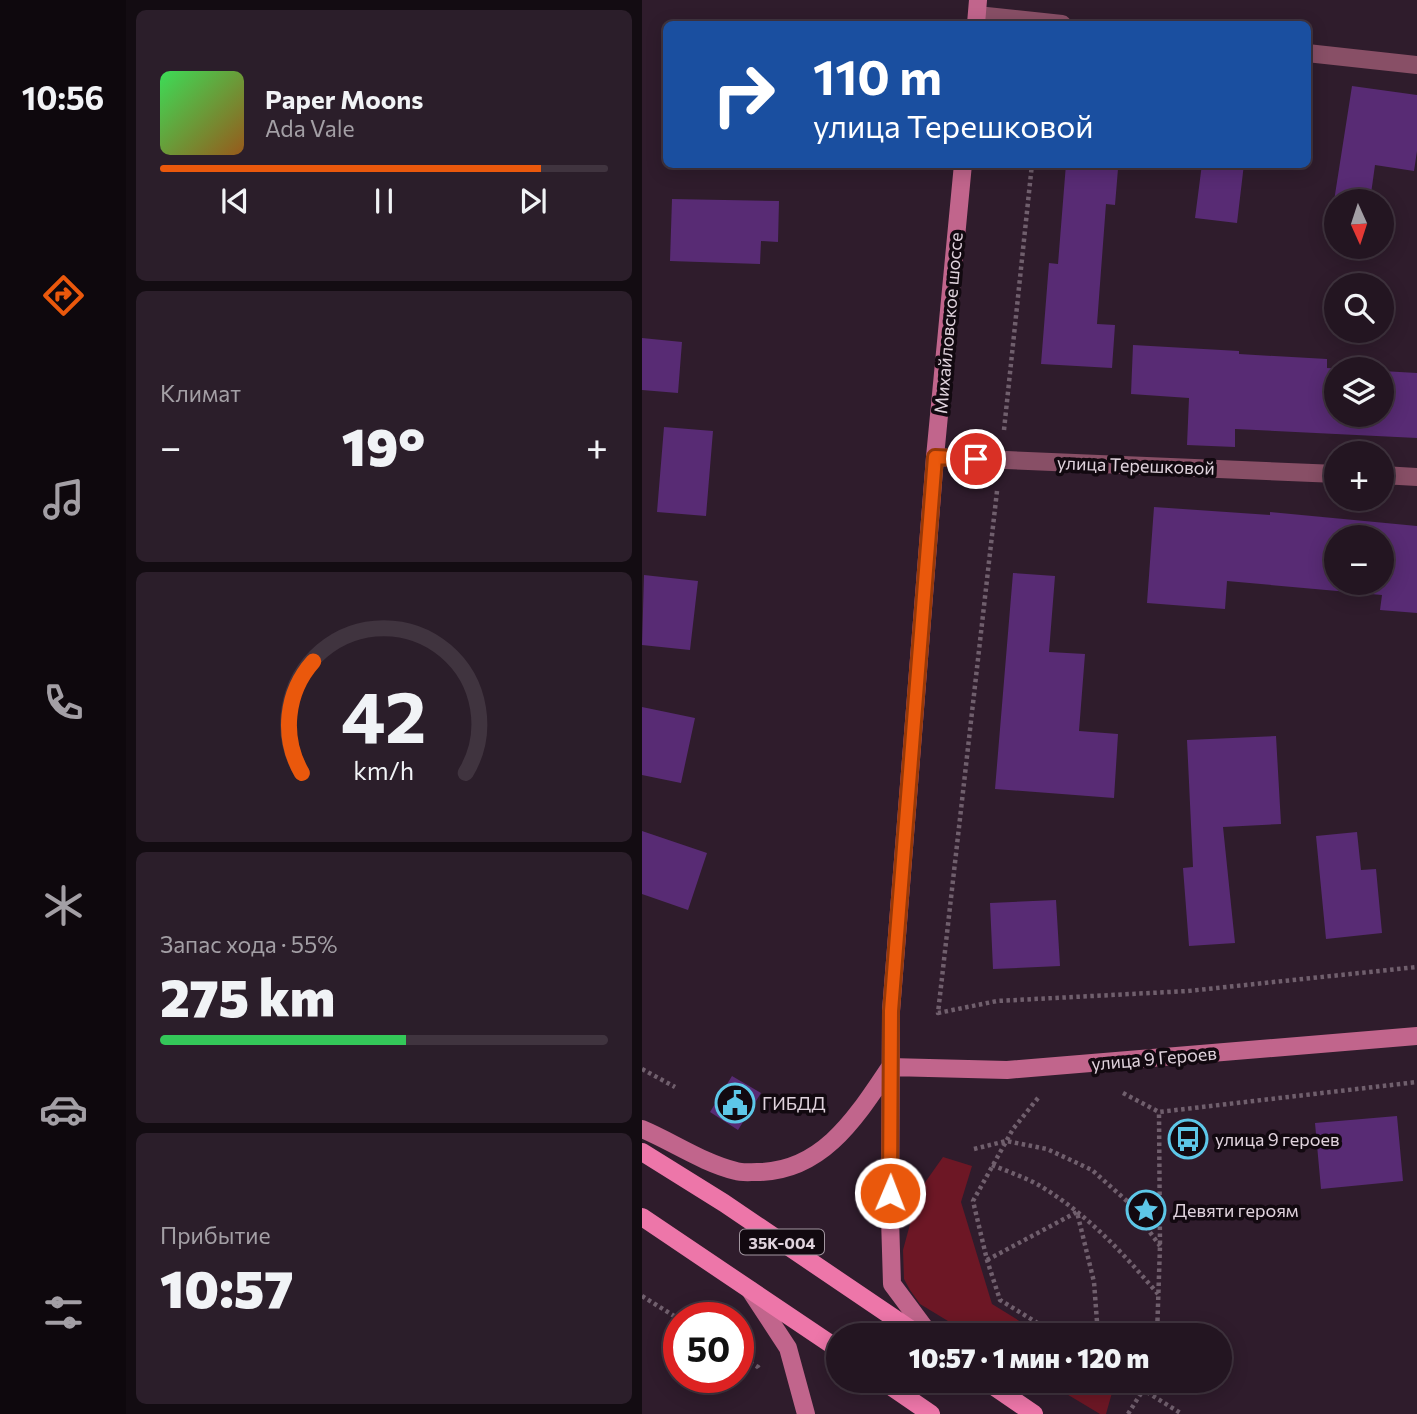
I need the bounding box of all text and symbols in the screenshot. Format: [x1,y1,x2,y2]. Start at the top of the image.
text: 110 m [813,45,942,105]
icon: right [698,49,789,140]
text: 10:56 [22,77,104,117]
text: Paper Moons [265,83,423,114]
text: улица Терешковой [813,105,1094,145]
text: Ada Vale [265,114,355,142]
icon: previous [216,182,254,220]
icon: pause [365,182,403,220]
icon: next [514,182,552,220]
north arrow [1324,189,1394,259]
map controls [1324,189,1394,595]
street label: Михайловское шоссе [929,231,967,415]
icon: directions [39,271,88,320]
button: search [1324,273,1394,343]
button: layers [1324,357,1394,427]
text: Климат [160,379,241,407]
text: 19° [342,413,425,477]
text: − [160,422,182,469]
text: + [586,422,608,469]
pin [946,429,1006,489]
icon: arrive [957,440,995,478]
button: + [1324,441,1394,511]
street label: улица Терешковой [1057,451,1215,479]
icon: music [39,475,88,524]
button: − [1324,525,1394,595]
text: 42 [341,669,427,758]
icon: phone [39,678,88,727]
text: km/h [354,755,414,785]
icon: climate [39,881,88,930]
text: Запас хода · 55% [160,930,338,958]
text: 275 km [160,964,335,1028]
street label: улица 9 Героев [1090,1042,1218,1074]
public building icon: ГИБДД [714,1082,756,1124]
icon: car [39,1085,88,1134]
place label: ГИБДД [762,1092,826,1114]
bus stop icon: улица 9 героев [1167,1118,1209,1160]
place label: улица 9 героев [1215,1128,1340,1150]
position arrow [853,1156,927,1230]
place icon: Девяти героям [1125,1189,1167,1231]
place label: Девяти героям [1173,1199,1299,1221]
text: Прибытие [160,1221,271,1249]
road number: 35К-004 [740,1230,824,1254]
text: 10:57 [160,1255,294,1319]
icon: filters [39,1288,88,1337]
speed limit sign: 50 [663,1302,754,1393]
text: 10:57 · 1 мин · 120 m [909,1342,1149,1373]

